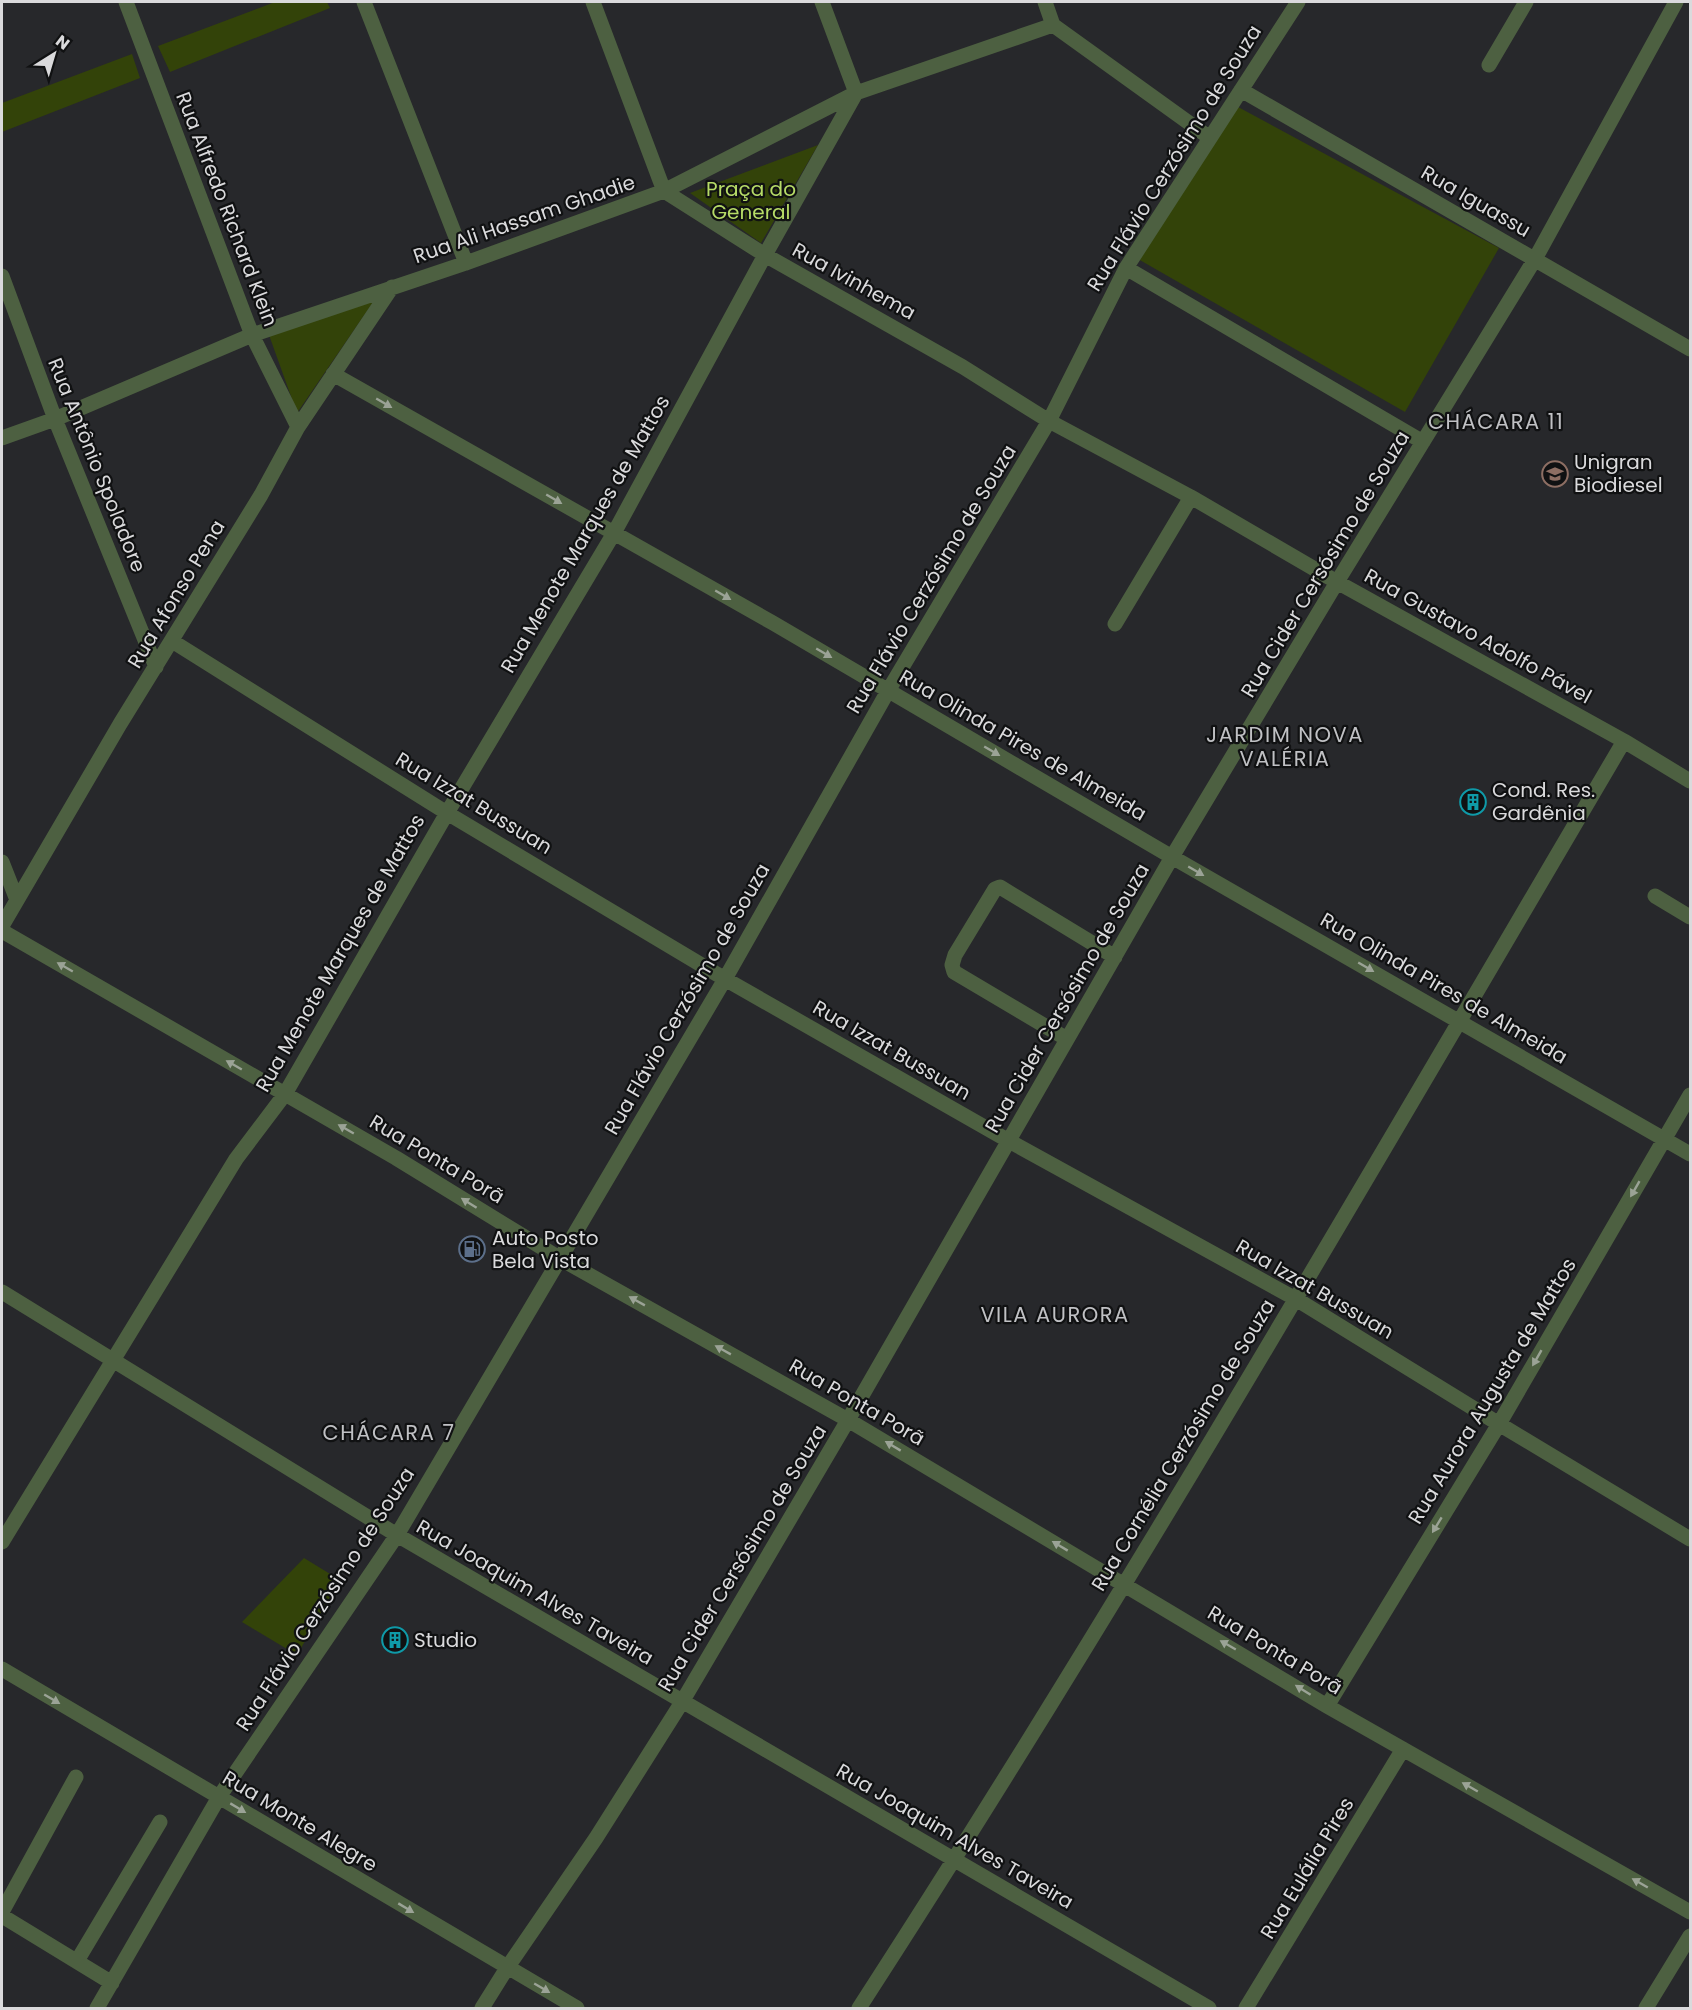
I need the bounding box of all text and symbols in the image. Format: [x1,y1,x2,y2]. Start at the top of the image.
street label: Rua Flávio Cerzósimo de Souza [1080,19,1268,297]
north arrow [24,24,84,84]
text: N [51,30,74,55]
street label: Rua Alfredo Richard Klein [169,88,285,330]
street label: Rua Iguassu [1416,158,1536,244]
street label: Rua Ali Hassam Ghadie [409,168,639,270]
park label: Praça do General [706,175,796,226]
street label: Rua Ivinhema [787,236,921,326]
street label: Rua Antônio Spoladore [41,354,153,576]
street label: Rua Menote Marques de Mattos [494,390,676,678]
one-way arrow [376,397,392,408]
district label: CHÁCARA 11 [1428,407,1564,436]
street label: Rua Cider Cersósimo de Souza [1234,425,1416,703]
street label: Rua Flávio Cerzósimo de Souza [839,439,1023,719]
place label: Unigran Biodiesel [1574,448,1663,499]
school or university icon: Unigran Biodiesel [1540,459,1570,489]
one-way arrow [546,494,563,504]
street label: Rua Afonso Pena [121,515,231,673]
street label: Rua Gustavo Adolfo Pável [1359,562,1597,710]
one-way arrow [715,590,732,600]
one-way arrow [815,648,832,658]
street label: Rua Olinda Pires de Almeida [894,663,1152,827]
district label: JARDIM NOVA VALÉRIA [1206,720,1364,773]
street label: Rua Izzat Bussuan [390,745,558,861]
one-way arrow [984,746,1000,757]
place label: Cond. Res. Gardênia [1492,776,1595,827]
building icon: Cond. Res. Gardênia [1458,787,1488,817]
street label: Rua Menote Marques de Mattos [249,809,431,1097]
street label: Rua Flávio Cerzósimo de Souza [598,858,776,1140]
street label: Rua Cider Cersósimo de Souza [978,858,1156,1138]
one-way arrow [1188,866,1205,876]
street label: Rua Olinda Pires de Almeida [1315,906,1573,1070]
one-way arrow [57,962,73,973]
one-way arrow [1358,962,1374,973]
street label: Rua Izzat Bussuan [808,993,976,1107]
one-way arrow [225,1060,242,1070]
street label: Rua Ponta Porã [364,1108,510,1210]
one-way arrow [337,1124,354,1134]
one-way arrow [1630,1181,1640,1198]
one-way arrow [461,1197,477,1208]
place label: Auto Posto Bela Vista [492,1224,599,1275]
street label: Rua Izzat Bussuan [1231,1232,1399,1346]
fuel station icon: Auto Posto Bela Vista [457,1234,487,1264]
street label: Rua Aurora Augusta de Mattos [1401,1253,1583,1529]
street label: Rua Cornélia Cerzósimo de Souza [1084,1294,1282,1596]
one-way arrow [628,1296,645,1306]
district label: VILA AURORA [980,1300,1130,1329]
one-way arrow [715,1344,731,1355]
one-way arrow [1532,1350,1543,1366]
street label: Rua Ponta Porã [784,1352,930,1452]
district label: CHÁCARA 7 [323,1418,455,1447]
street label: Rua Cider Cersósimo de Souza [651,1419,833,1697]
one-way arrow [884,1441,901,1451]
street label: Rua Flávio Cerzósimo de Souza [229,1462,421,1736]
street label: Rua Joaquim Alves Taveira [411,1512,659,1672]
one-way arrow [1432,1517,1443,1533]
one-way arrow [1051,1541,1068,1551]
street label: Rua Ponta Porã [1202,1599,1348,1701]
building icon: Studio [380,1625,410,1655]
place label: Studio [414,1626,477,1654]
one-way arrow [1220,1640,1236,1651]
one-way arrow [1295,1685,1311,1696]
one-way arrow [44,1694,61,1704]
street label: Rua Joaquim Alves Taveira [831,1756,1079,1916]
street label: Rua Monte Alegre [217,1764,383,1878]
one-way arrow [1462,1781,1478,1792]
street label: Rua Eulália Pires [1254,1792,1360,1944]
one-way arrow [230,1803,246,1814]
one-way arrow [1631,1878,1648,1888]
one-way arrow [398,1902,414,1913]
one-way arrow [534,1983,551,1993]

